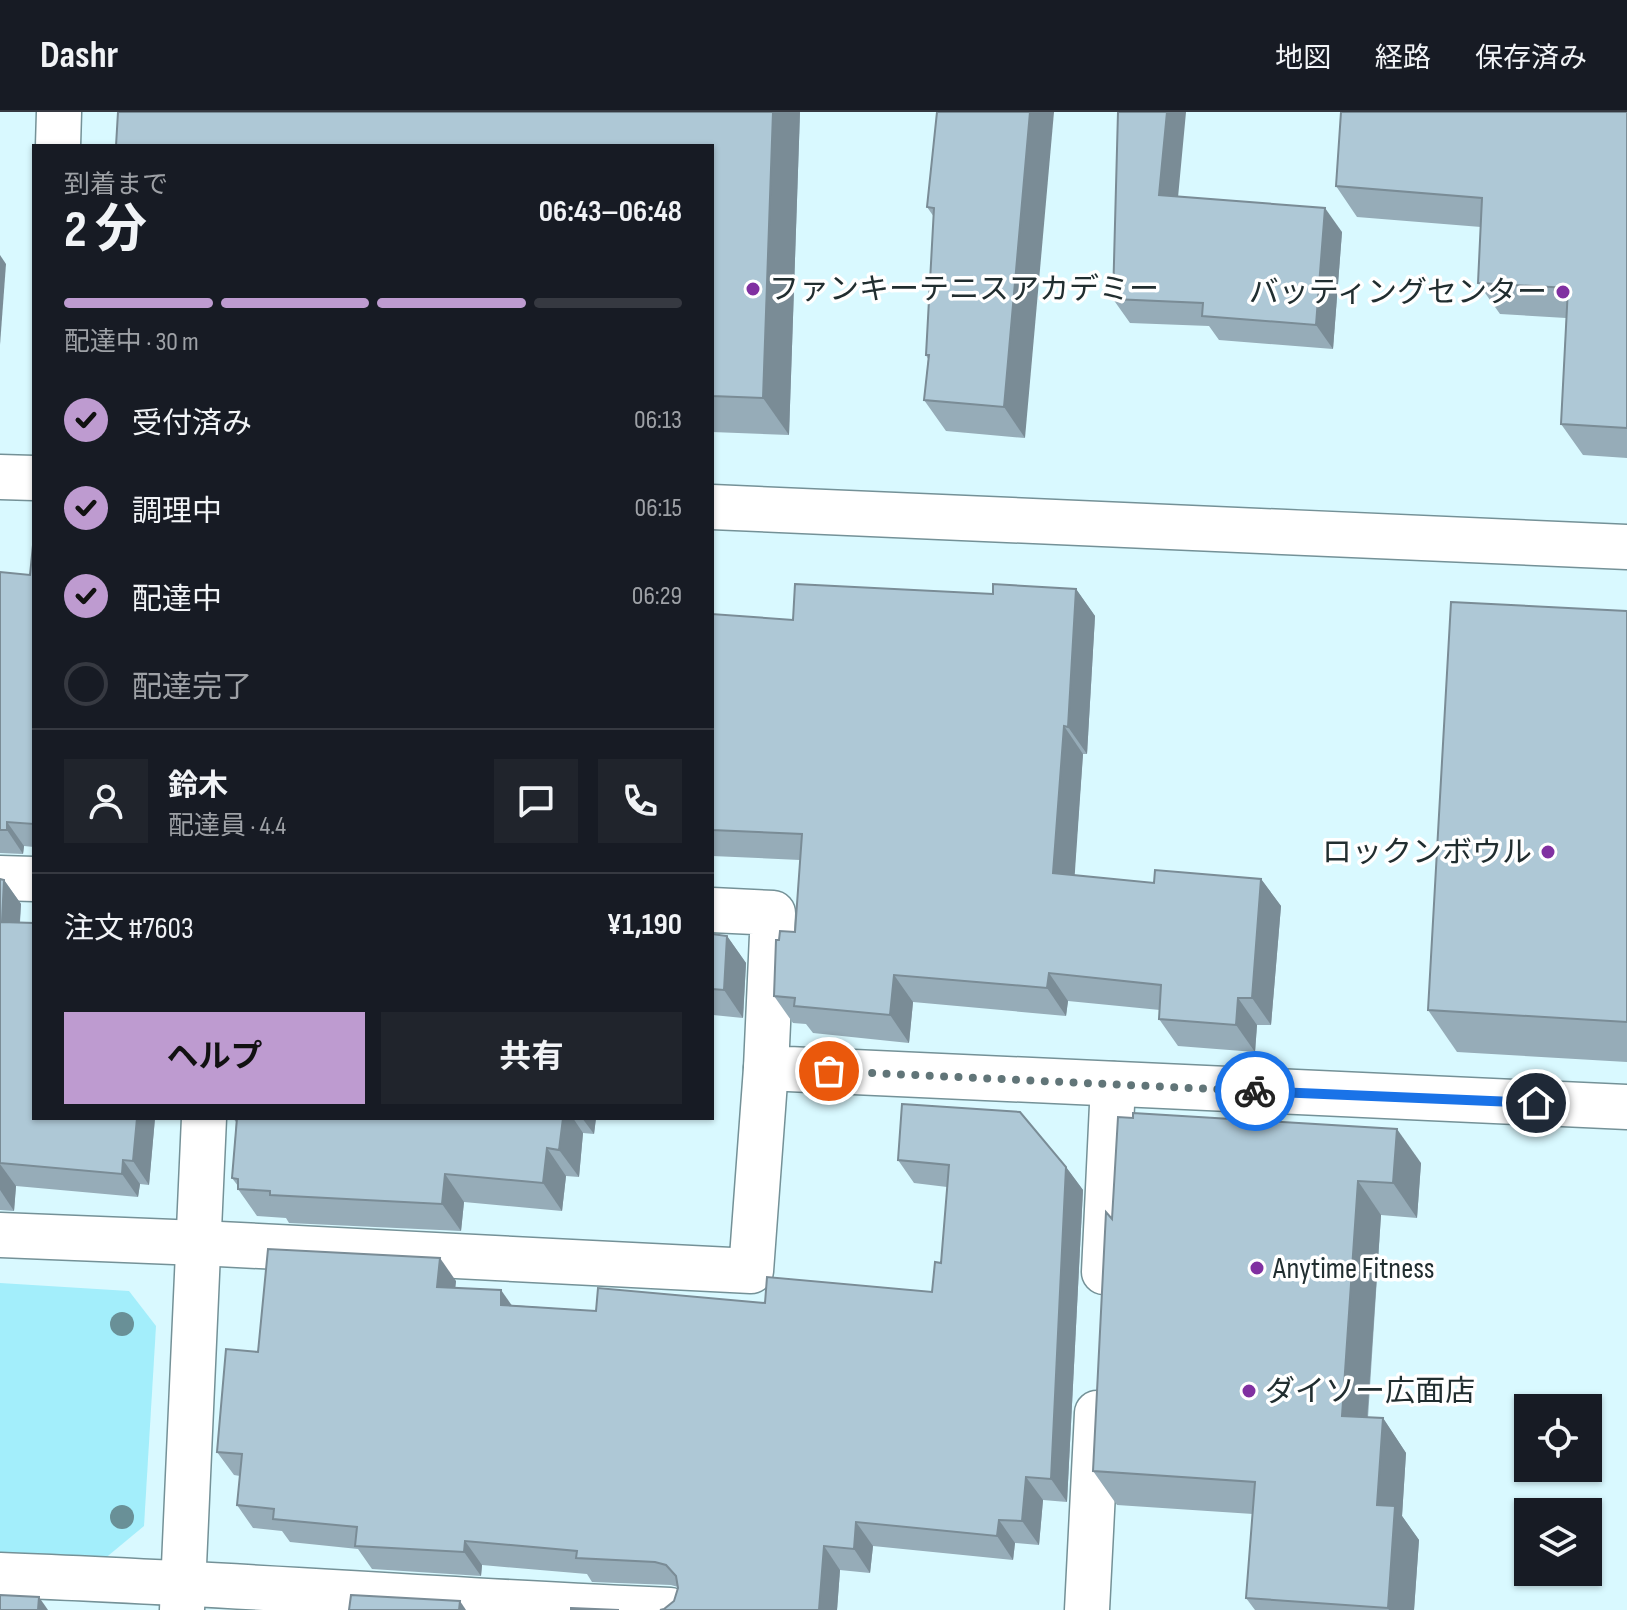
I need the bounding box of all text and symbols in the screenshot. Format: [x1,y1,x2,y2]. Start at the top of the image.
text: Dashr [40,33,118,78]
text: 地図 [1275,42,1331,75]
text: 経路 [1375,42,1431,75]
text: 保存済み [1475,42,1587,75]
text: 到着まで [64,170,168,201]
text: 06:43–06:48 [539,194,682,230]
text: 2 分 [64,199,147,262]
place label: ファンキーテニスアカデミー [769,272,1159,308]
place label: バッティングセンター [1249,275,1547,311]
marker: ファンキーテニスアカデミー [744,280,762,298]
marker: バッティングセンター [1554,283,1572,301]
text: 配達中 · 30 m [64,327,199,358]
icon: check [64,398,108,442]
text: 06:13 [634,405,682,436]
text: 受付済み [132,406,252,442]
icon: check [64,486,108,530]
text: 06:15 [635,493,682,524]
text: 調理中 [132,494,222,530]
icon: check [64,574,108,618]
text: 06:29 [632,581,682,612]
text: 配達中 [132,582,222,618]
text: 配達完了 [132,670,252,706]
button: person [64,759,148,843]
button: chat [494,759,578,843]
button: phone [598,759,682,843]
text: 鈴木 [168,768,228,804]
text: 配達員 · 4.4 [168,811,286,842]
place label: ロックンボウル [1322,835,1532,871]
marker: ロックンボウル [1539,843,1557,861]
text: ¥1,190 [607,907,682,943]
text: 注文 #7603 [64,911,193,947]
button: ヘルプ [64,1012,365,1104]
button: 共有 [381,1012,682,1104]
pin [795,1037,863,1105]
icon: bag [807,1049,851,1093]
courier [1215,1051,1295,1131]
icon: bike [1233,1069,1277,1113]
pin [1502,1069,1570,1137]
icon: home [1514,1081,1558,1125]
place label: Anytime Fitness [1272,1251,1434,1287]
marker: Anytime Fitness [1248,1259,1266,1277]
place label: ダイソー広面店 [1265,1374,1475,1410]
marker: ダイソー広面店 [1240,1382,1258,1400]
map controls [1514,1394,1602,1586]
button: locate [1514,1394,1602,1482]
button: layers [1514,1498,1602,1586]

